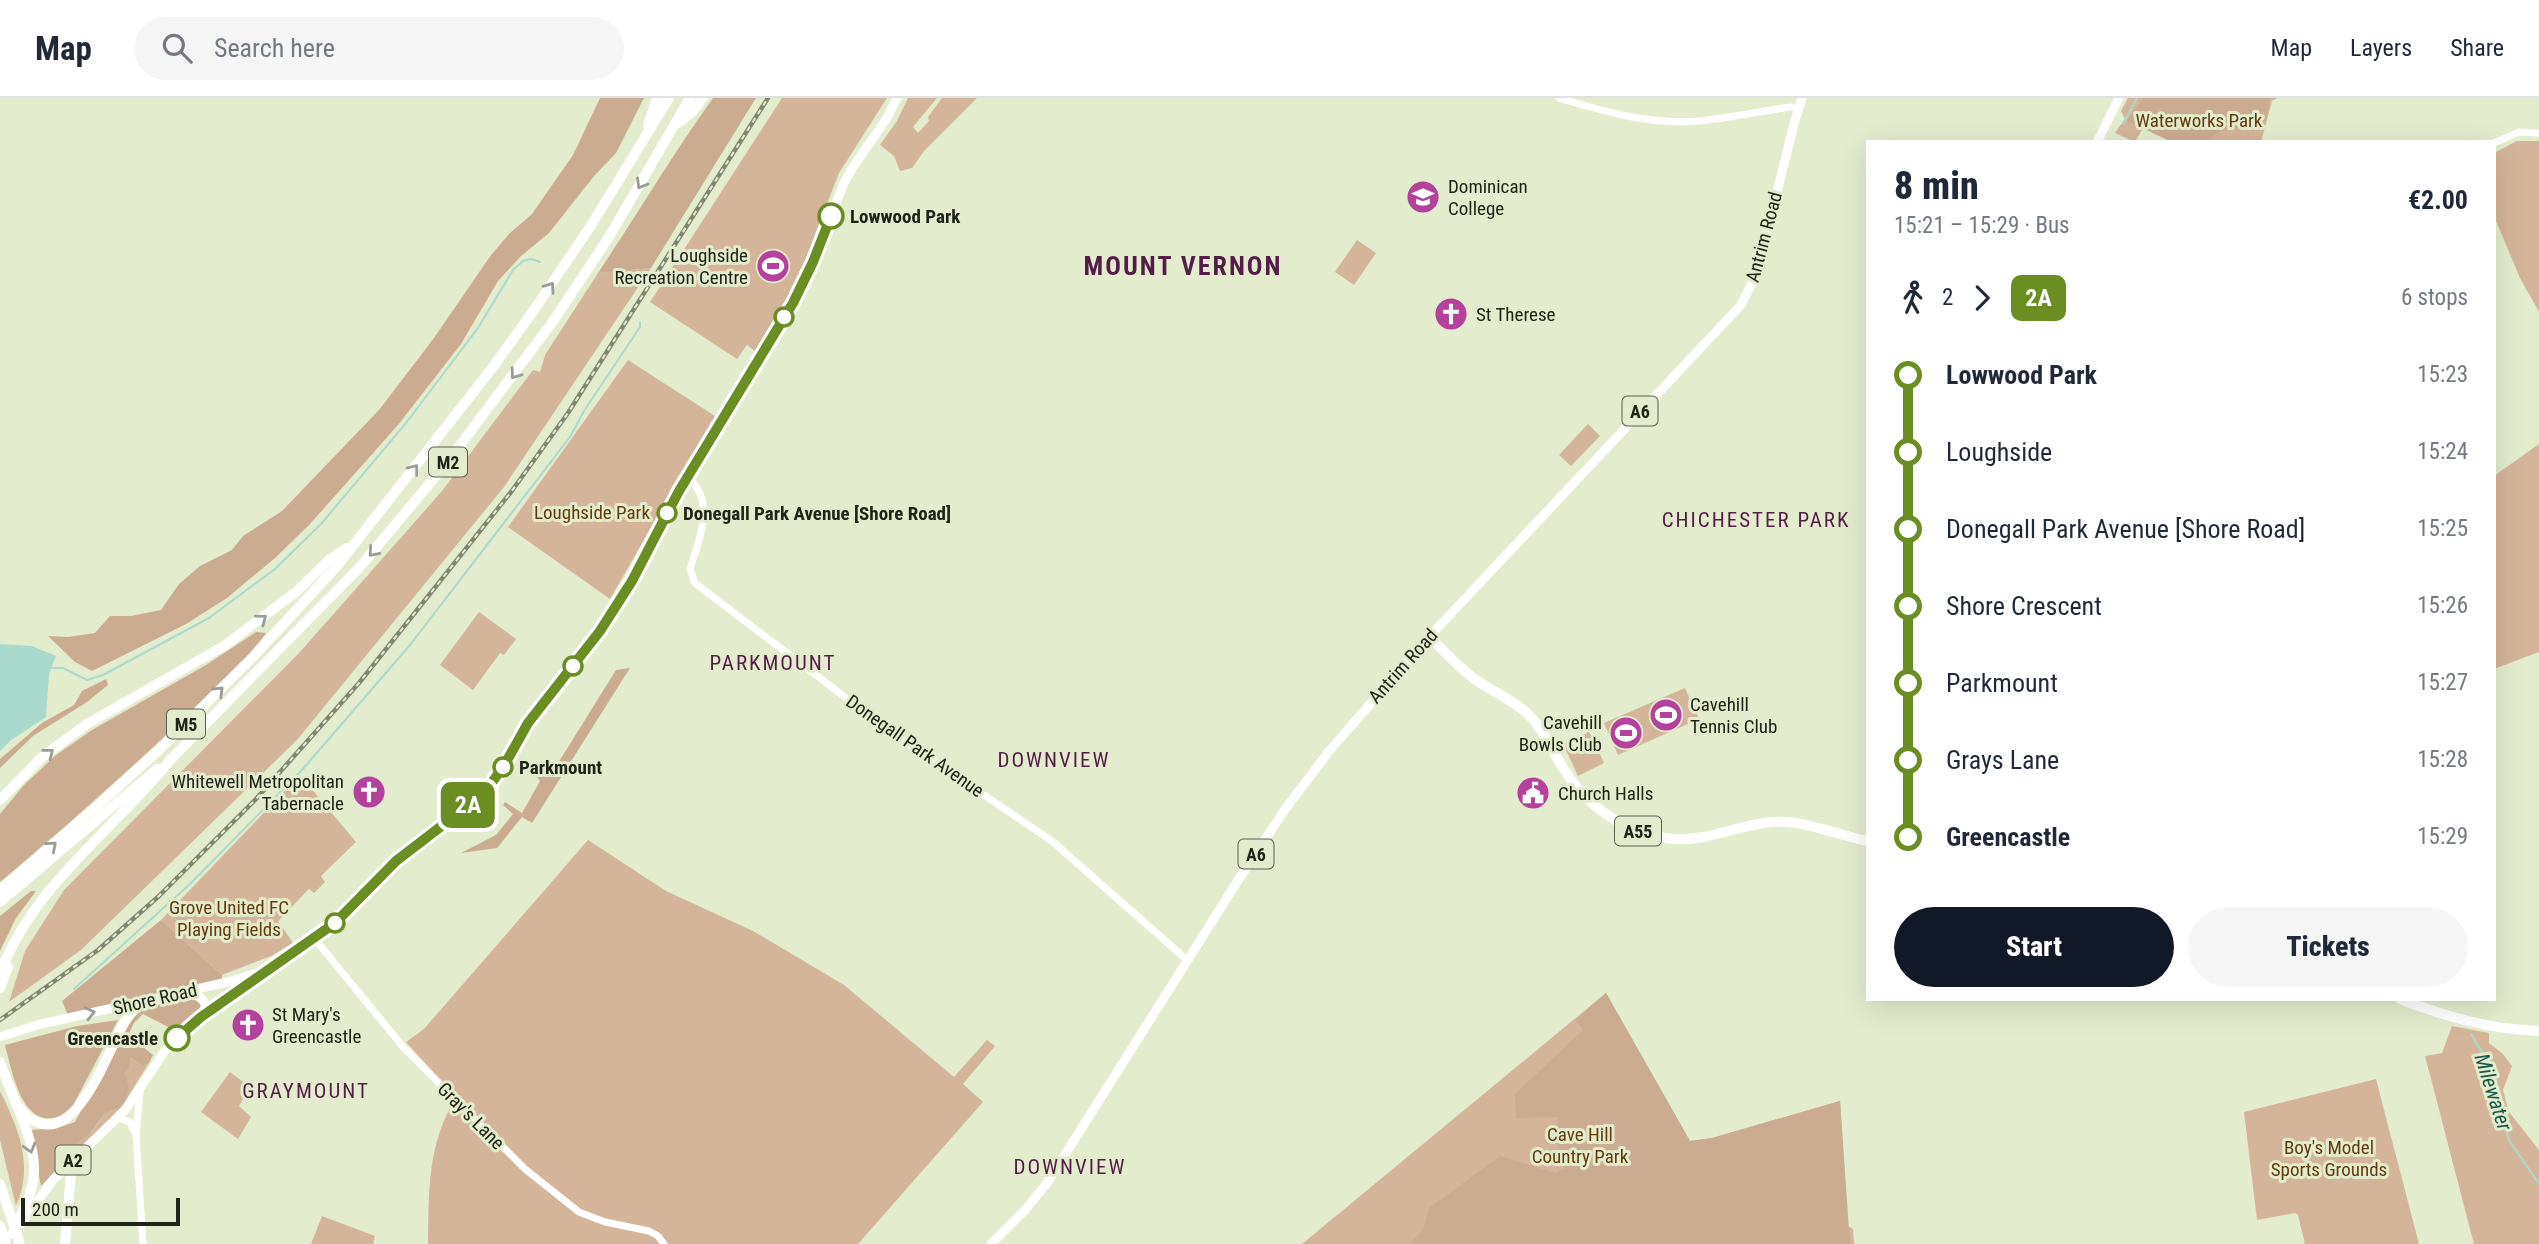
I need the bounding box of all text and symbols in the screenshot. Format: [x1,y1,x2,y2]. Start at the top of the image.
search box [134,17,624,80]
text: Map [35,29,92,68]
icon: search [158,29,196,67]
text: Search here [214,33,335,63]
text: Map [2271,34,2312,62]
text: Layers [2350,34,2412,62]
text: Share [2450,34,2504,62]
park label: Waterworks Park [2136,109,2263,132]
text: 8 min [1894,164,1979,208]
place label: Dominican College [1448,175,1528,220]
one-way arrow [636,177,649,190]
school or university icon: Dominican College [1404,178,1442,216]
text: €2.00 [2408,185,2468,215]
street label: Antrim Road [1741,189,1787,285]
marker: Lowwood Park [818,203,844,229]
place label: Lowwood Park [850,205,961,228]
text: 15:21 – 15:29 · Bus [1894,212,2070,239]
place label: Loughside Recreation Centre [615,244,748,289]
sports icon: Loughside Recreation Centre [754,247,792,285]
district label: MOUNT VERNON [1084,251,1282,281]
icon: walk [1894,279,1932,317]
icon: forward [1963,279,2001,317]
one-way arrow [542,282,554,295]
text: 2 [1942,284,1953,311]
text: 2A [2025,284,2052,312]
text: 6 stops [2401,284,2468,311]
church icon: St Therese [1432,295,1470,333]
place label: St Therese [1476,303,1556,326]
unlabelled marker [774,307,794,327]
text: Lowwood Park [1946,360,2097,390]
text: 15:23 [2417,361,2468,388]
one-way arrow [511,366,523,379]
road number: A6 [1622,396,1658,426]
text: Loughside [1946,437,2052,467]
text: 15:24 [2417,438,2468,465]
road number: M2 [429,448,467,476]
one-way arrow [405,465,418,477]
park label: Loughside Park [534,501,650,524]
place label: Donegall Park Avenue [Shore Road] [683,502,951,525]
marker: Donegall Park Avenue [Shore Road] [657,503,677,523]
district label: CHICHESTER PARK [1662,508,1850,532]
text: Donegall Park Avenue [Shore Road] [1946,514,2305,544]
text: 15:25 [2417,515,2468,542]
one-way arrow [369,543,381,556]
text: Shore Crescent [1946,591,2102,621]
text: 15:26 [2417,592,2468,619]
one-way arrow [254,614,267,627]
street label: Antrim Road [1363,624,1443,708]
district label: PARKMOUNT [710,651,836,675]
unlabelled marker [563,656,583,676]
text: Parkmount [1946,668,2058,698]
text: 15:27 [2417,669,2468,696]
one-way arrow [211,687,224,700]
street label: Donegall Park Avenue [842,690,988,802]
place label: Cavehill Tennis Club [1690,693,1777,738]
sports icon: Cavehill Tennis Club [1647,696,1685,734]
road number: M5 [167,710,205,738]
place label: Cavehill Bowls Club [1519,711,1602,756]
sports icon: Cavehill Bowls Club [1607,714,1645,752]
text: Grays Lane [1946,745,2059,775]
text: 15:28 [2417,746,2468,773]
one-way arrow [41,748,54,761]
district label: DOWNVIEW [997,748,1111,772]
place label: Parkmount [519,756,602,779]
marker: Parkmount [493,757,513,777]
place label: Whitewell Metropolitan Tabernacle [172,770,344,815]
church icon: Whitewell Metropolitan Tabernacle [350,773,388,811]
public building icon: Church Halls [1514,774,1552,812]
line badge: 2A [436,782,500,828]
place label: Church Halls [1558,782,1653,805]
text: 2A [455,791,481,819]
road number: A55 [1615,816,1661,846]
text: Greencastle [1946,822,2070,852]
text: 15:29 [2417,823,2468,850]
road number: A6 [1238,840,1274,868]
one-way arrow [44,842,57,854]
park label: Grove United FC Playing Fields [169,896,289,941]
button: Start [1894,907,2174,987]
button: Tickets [2188,907,2468,987]
unlabelled marker [325,913,345,933]
street label: Shore Road [111,978,199,1020]
place label: St Mary's Greencastle [272,1003,361,1048]
church icon: St Mary's Greencastle [229,1006,267,1044]
one-way arrow [84,1007,96,1022]
marker: Greencastle [164,1025,190,1051]
place label: Greencastle [67,1027,158,1050]
water label: Milewater [2469,1051,2517,1134]
street label: Gray's Lane [433,1078,509,1154]
district label: GRAYMOUNT [242,1079,370,1103]
park label: Cave Hill Country Park [1532,1123,1629,1168]
park label: Boy's Model Sports Grounds [2271,1136,2387,1181]
one-way arrow [22,1141,37,1153]
road number: A2 [56,1146,90,1175]
district label: DOWNVIEW [1013,1155,1127,1179]
scale bar [21,1195,180,1227]
text: 200 m [32,1198,79,1221]

